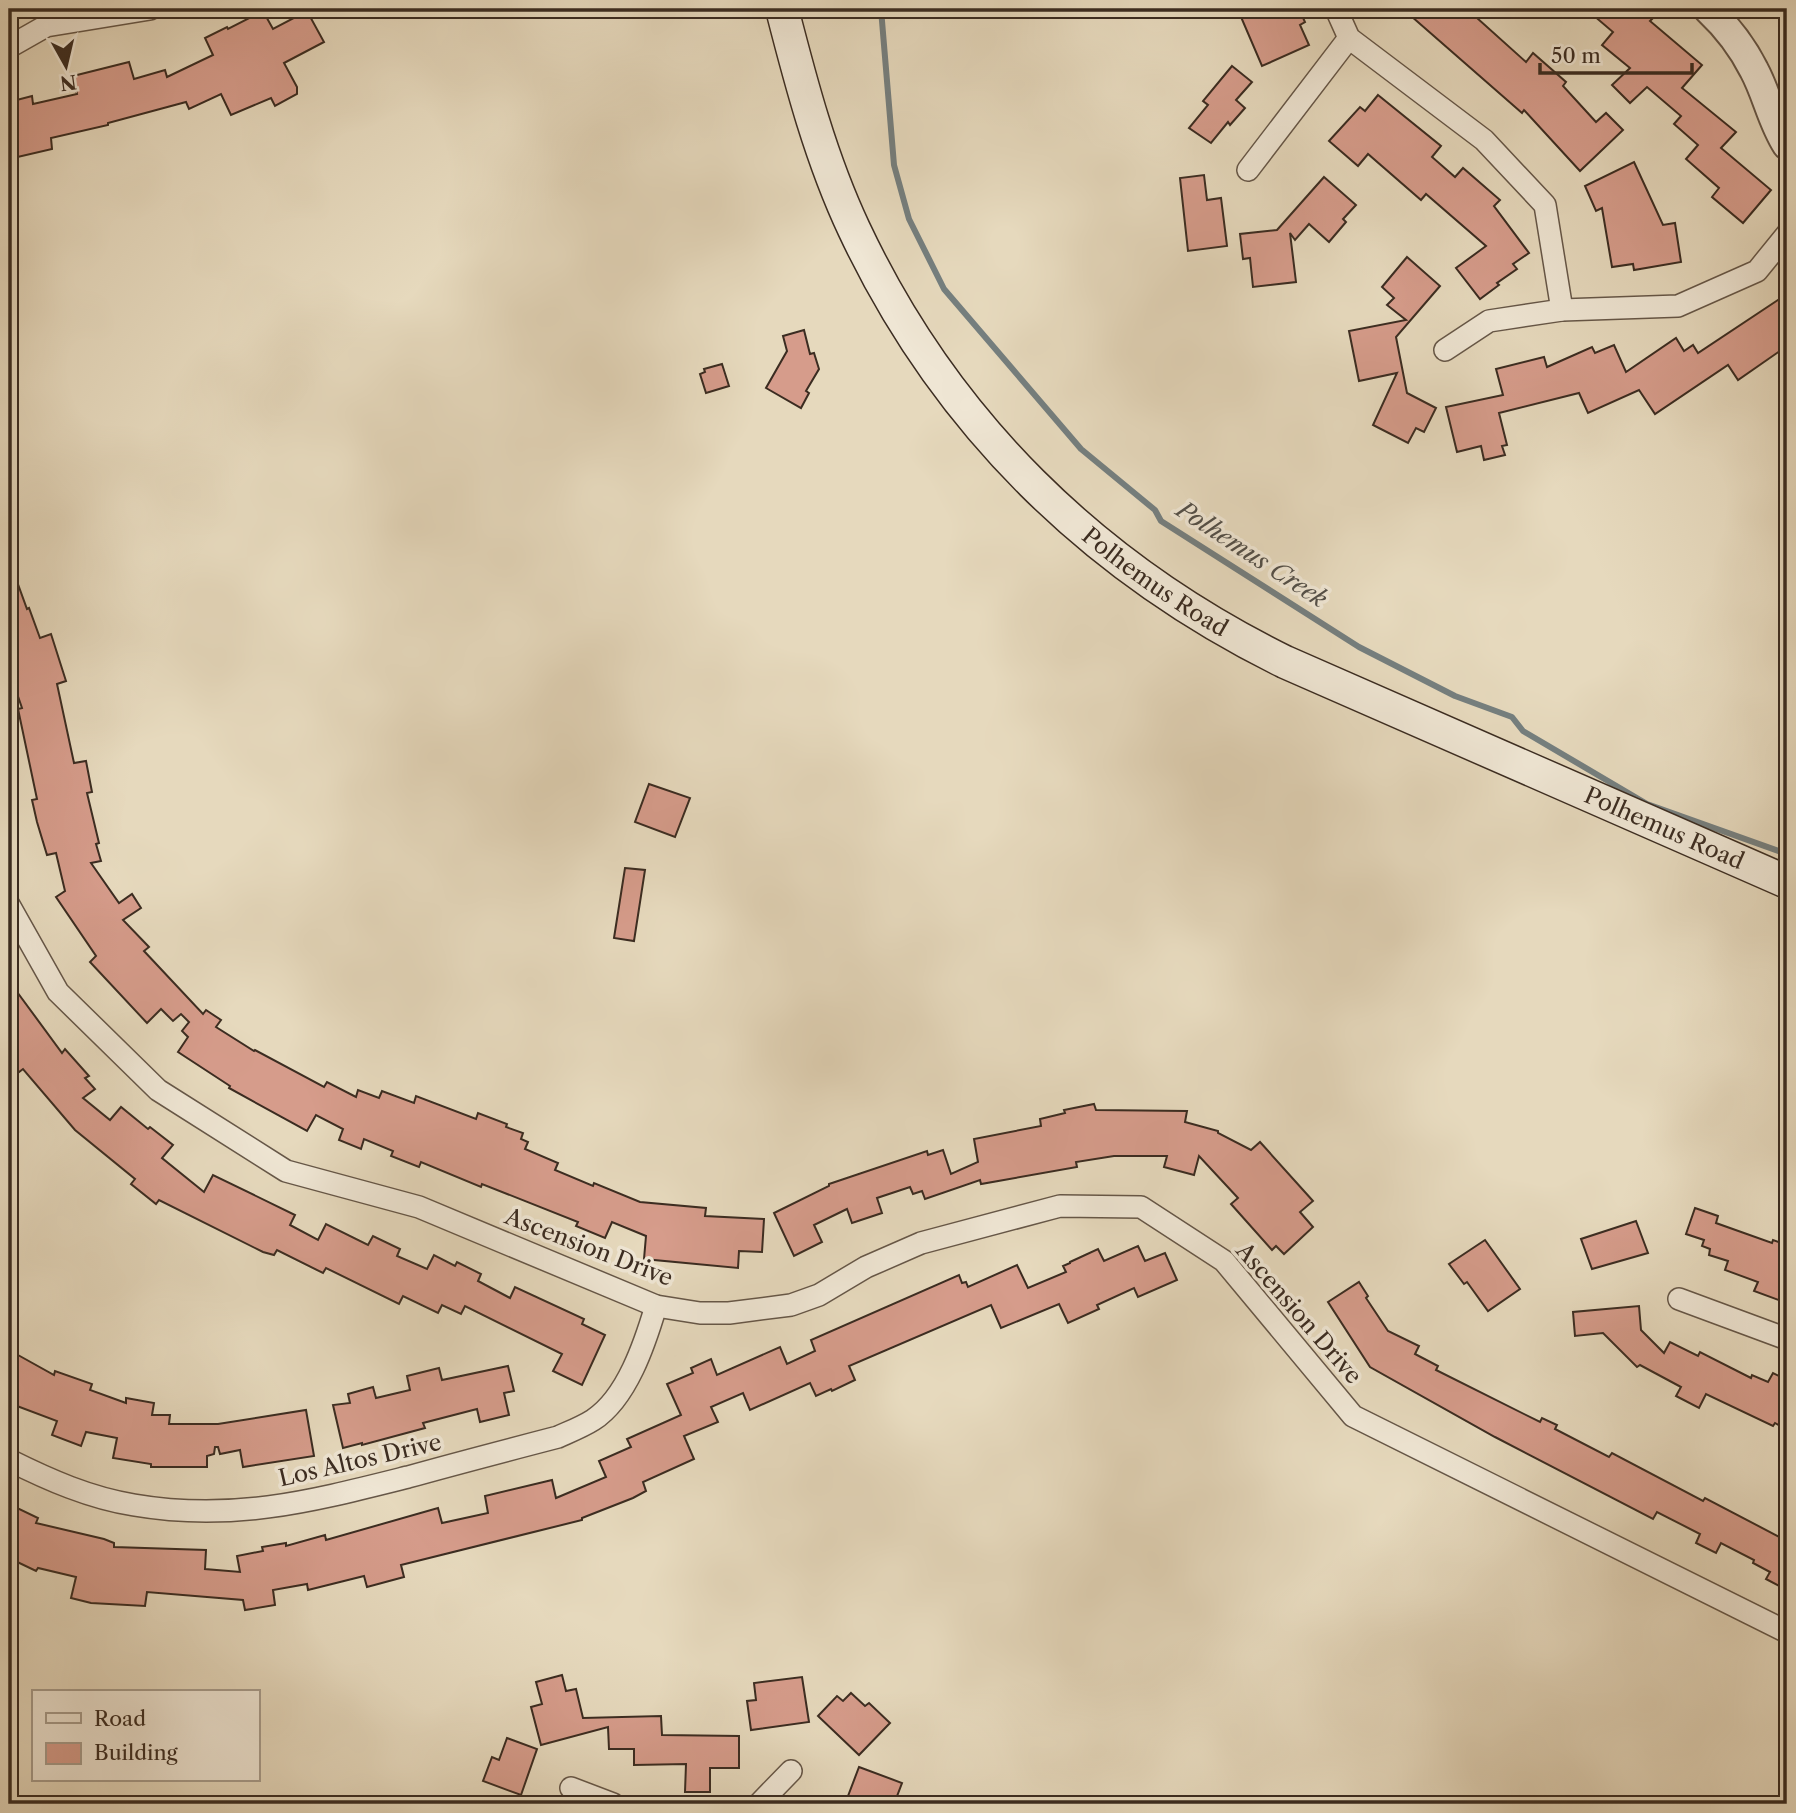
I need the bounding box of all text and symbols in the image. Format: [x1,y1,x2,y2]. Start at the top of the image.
north arrow [32,32,102,102]
scale bar [1540,32,1693,76]
text: 50 m [1551,43,1601,68]
text: N [59,70,78,95]
water label: Polhemus Creek [1170,494,1333,614]
street label: Polhemus Road [1077,521,1233,643]
street label: Polhemus Road [1580,781,1749,875]
street label: Ascension Drive [500,1202,677,1292]
street label: Ascension Drive [1229,1236,1368,1389]
street label: Los Altos Drive [276,1428,444,1492]
legend [32,1690,259,1782]
text: Road [94,1706,146,1731]
text: Building [94,1740,179,1765]

